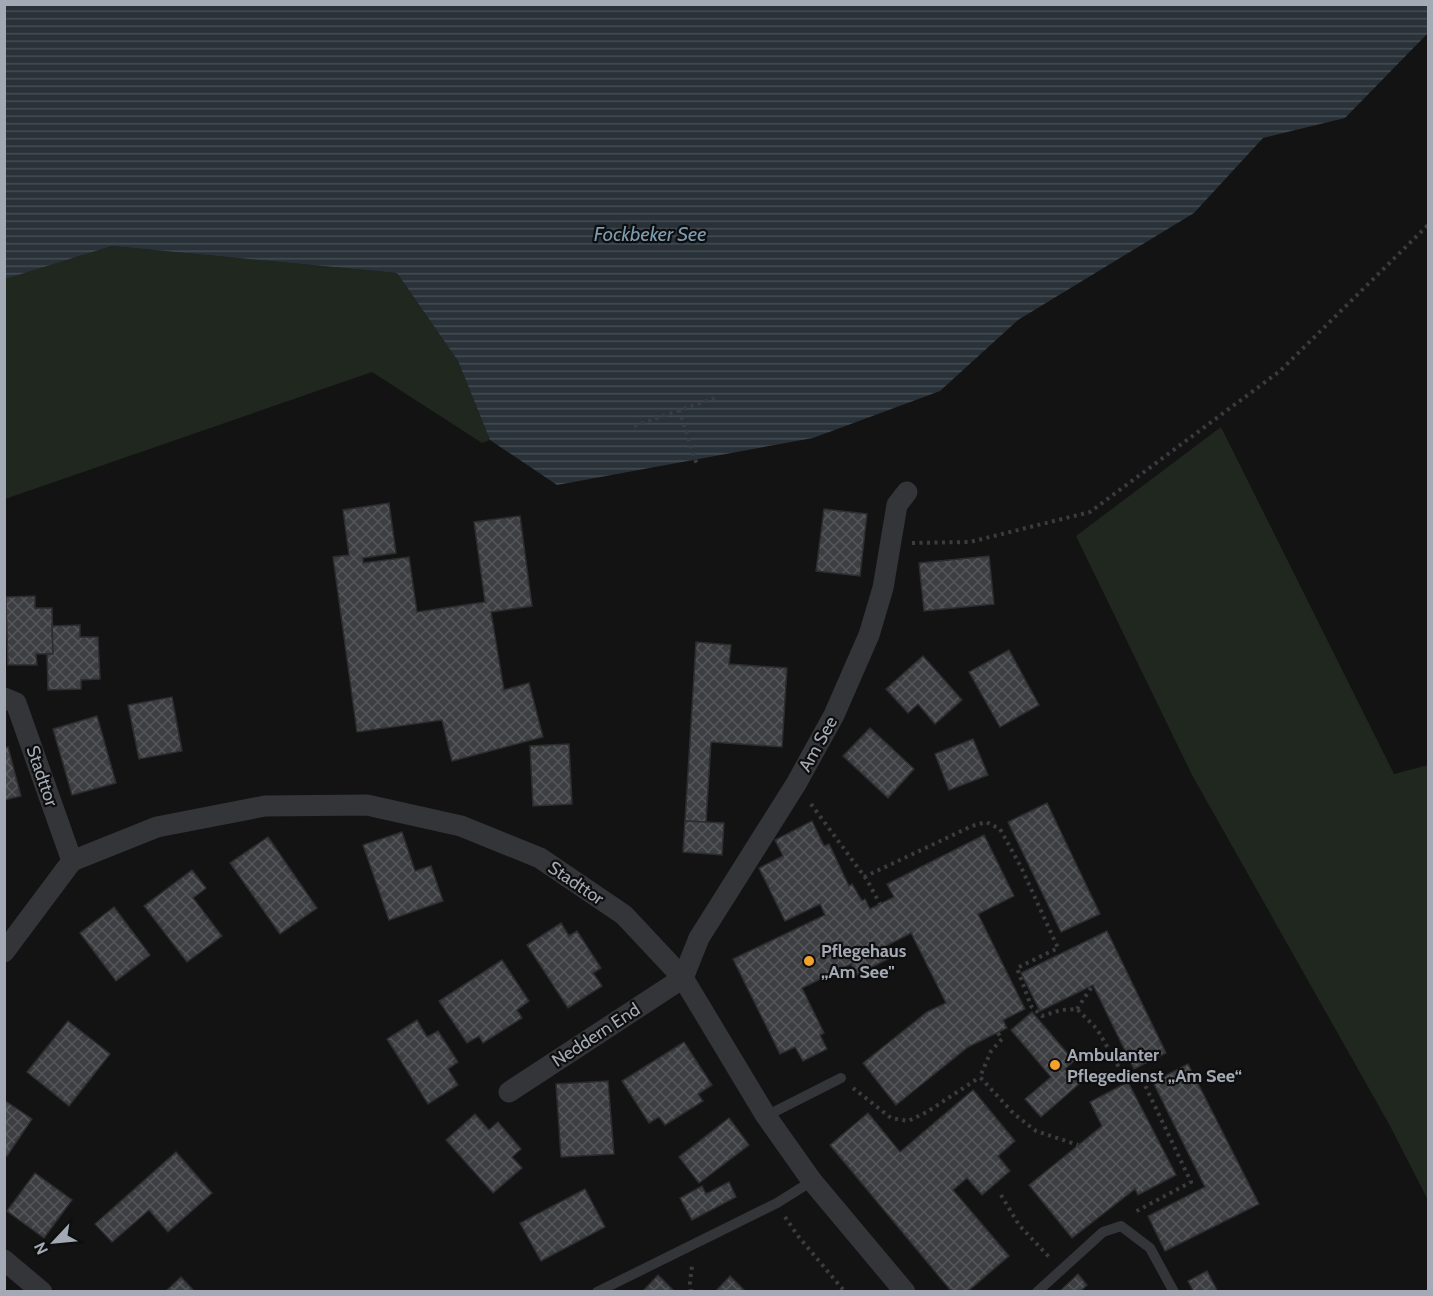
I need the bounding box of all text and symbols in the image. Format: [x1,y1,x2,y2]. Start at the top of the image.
water label: Fockbeker See [594,222,706,246]
street label: Am See [794,712,842,776]
street label: Stadttor [21,743,63,809]
street label: Stadttor [544,856,608,910]
place label: Pflegehaus „Am See" [821,940,907,983]
marker: Pflegehaus „Am See" [802,954,816,968]
street label: Neddern End [548,998,644,1072]
place label: Ambulanter Pflegedienst „Am See“ [1067,1044,1242,1087]
marker: Ambulanter Pflegedienst „Am See“ [1048,1058,1062,1072]
north arrow [24,1212,84,1272]
text: N [30,1239,52,1258]

